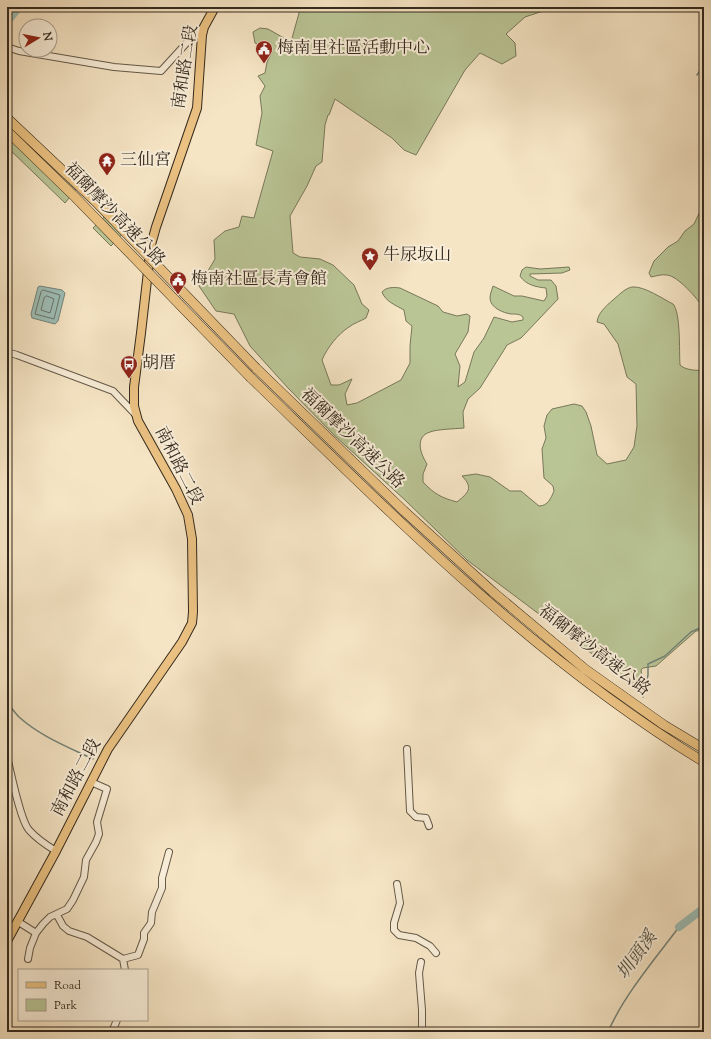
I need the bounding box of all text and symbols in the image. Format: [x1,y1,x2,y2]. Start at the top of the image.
north arrow [18,18,58,58]
street label: 南和路二段 [167,23,205,111]
text: N [38,30,56,42]
place label: 梅南里社區活動中心 [277,37,430,61]
public building icon: 梅南里社區活動中心 [254,39,274,64]
place label: 三仙宮 [120,149,171,173]
temple icon: 三仙宮 [97,151,117,176]
street label: 福爾摩沙高速公路 [58,158,170,272]
place label: 牛尿坂山 [383,244,451,268]
place icon: 牛尿坂山 [360,246,380,271]
place label: 梅南社區長青會館 [191,268,327,292]
public building icon: 梅南社區長青會館 [168,270,188,295]
place label: 胡厝 [142,352,176,376]
bus stop icon: 胡厝 [119,354,139,379]
street label: 福爾摩沙高速公路 [295,383,409,495]
street label: 南和路二段 [148,423,208,509]
street label: 福爾摩沙高速公路 [533,600,655,702]
street label: 南和路二段 [46,735,108,821]
water label: 圳頭溪 [612,925,666,985]
legend [18,969,148,1021]
text: Road [54,977,81,995]
text: Park [54,997,77,1015]

